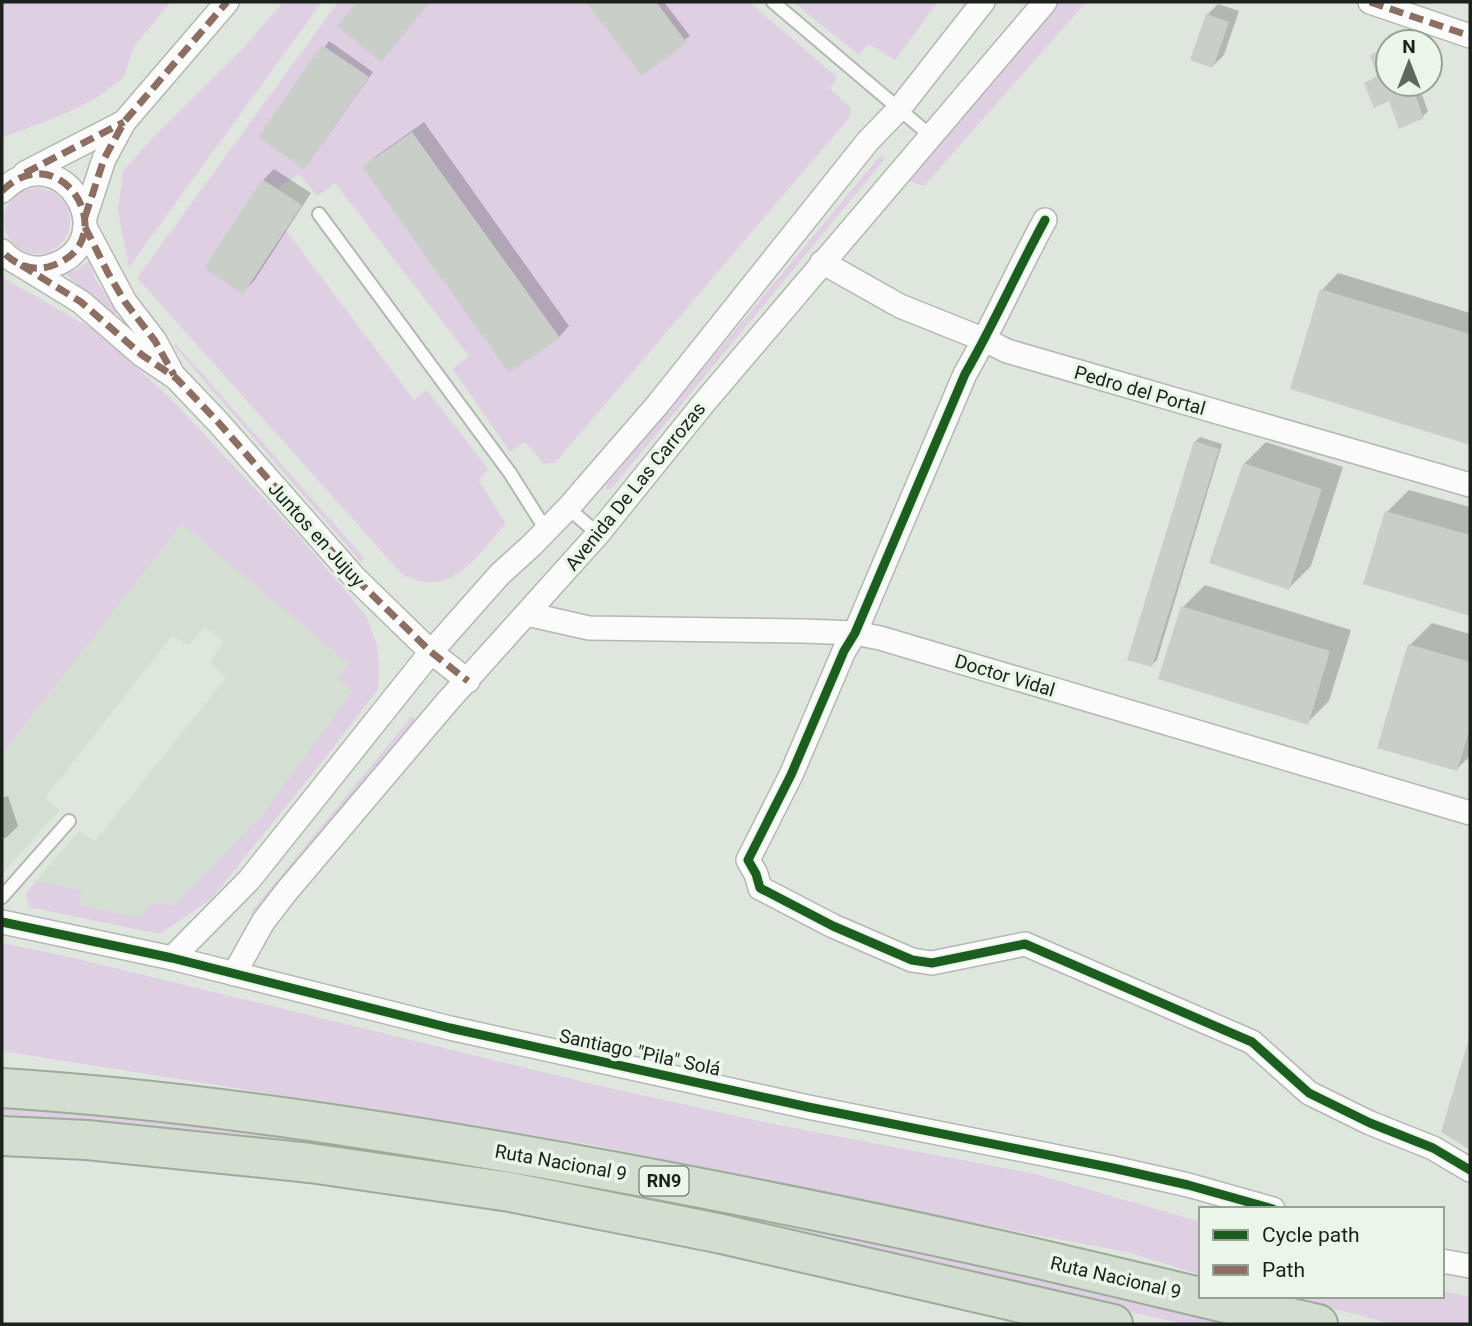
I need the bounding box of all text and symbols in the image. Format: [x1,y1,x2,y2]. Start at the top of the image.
north arrow [1374,28,1444,98]
text: N [1402,35,1416,58]
street label: Pedro del Portal [1072,361,1208,420]
street label: Avenida De Las Carrozas [560,397,710,575]
street label: Juntos en Jujuy [264,477,370,591]
street label: Doctor Vidal [952,649,1058,702]
street label: Santiago "Pila" Solá [557,1024,723,1081]
street label: Ruta Nacional 9 [493,1140,629,1185]
road number: RN9 [640,1166,688,1196]
legend [1199,1207,1444,1298]
text: Cycle path [1262,1223,1360,1247]
street label: Ruta Nacional 9 [1048,1251,1184,1304]
text: Path [1262,1258,1305,1282]

